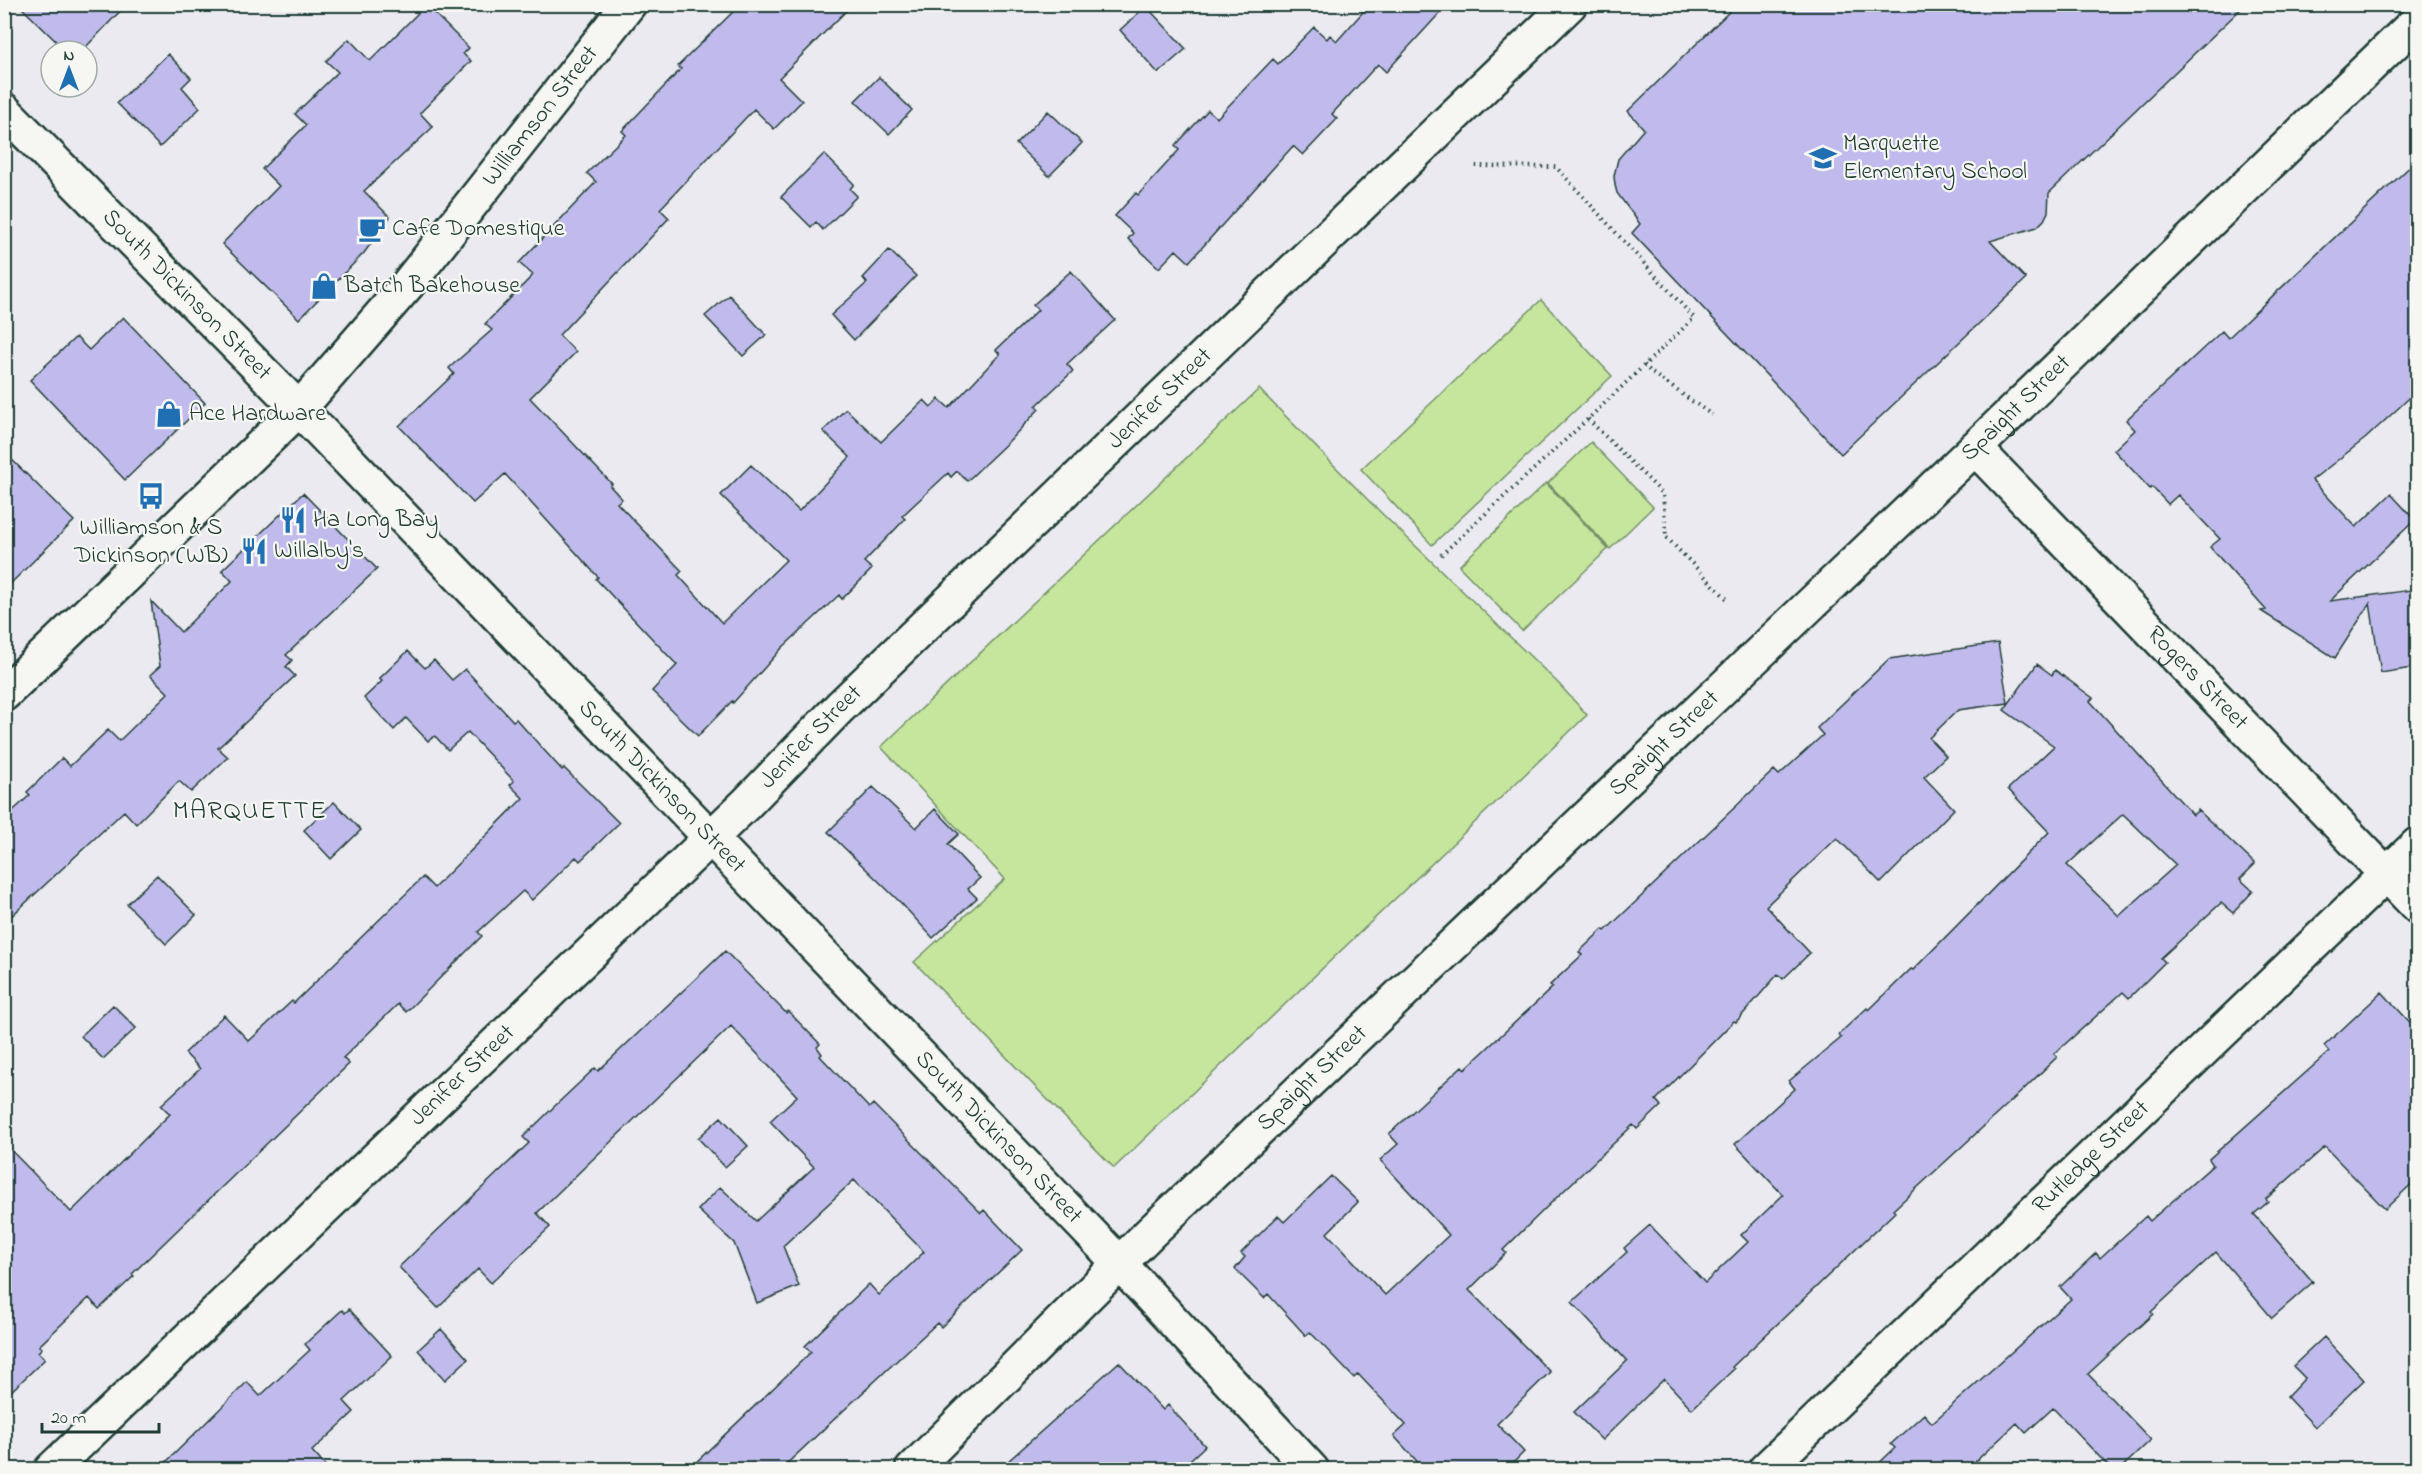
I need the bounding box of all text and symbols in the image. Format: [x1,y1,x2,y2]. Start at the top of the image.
street label: Williamson Street [474,38,607,194]
north arrow [39,39,99,99]
text: N [64,44,75,68]
place label: Marquette Elementary School [1843,127,2027,191]
school or university icon: Marquette Elementary School [1808,143,1838,173]
street label: South Dickinson Street [94,201,280,389]
place label: Cafe Domestique [392,212,565,247]
cafe icon: Cafe Domestique [357,214,387,244]
place label: Batch Bakehouse [343,269,520,304]
shop icon: Batch Bakehouse [309,271,339,301]
street label: Jenifer Street [1099,340,1221,458]
street label: Spaight Street [1953,346,2079,470]
place label: Ace Hardware [189,397,326,432]
shop icon: Ace Hardware [154,399,184,429]
bus stop icon: Williamson & S Dickinson (WB) [136,481,166,511]
place label: Ha Long Bay [313,503,438,539]
restaurant icon: Ha Long Bay [278,505,308,535]
place label: Williamson & S Dickinson (WB) [73,511,228,574]
place label: Willalby's [274,534,364,570]
restaurant icon: Willalby's [239,536,269,566]
street label: Rogers Street [2138,618,2256,738]
street label: Jenifer Street [752,677,871,797]
street label: Spaight Street [1601,682,1728,805]
street label: South Dickinson Street [570,692,754,882]
district label: MARQUETTE [173,793,327,831]
street label: Jenifer Street [402,1016,523,1135]
street label: Spaight Street [1249,1017,1376,1140]
street label: South Dickinson Street [906,1043,1091,1232]
street label: Rutledge Street [2025,1092,2158,1222]
scale bar [42,1396,159,1434]
text: 20 m [51,1406,86,1432]

